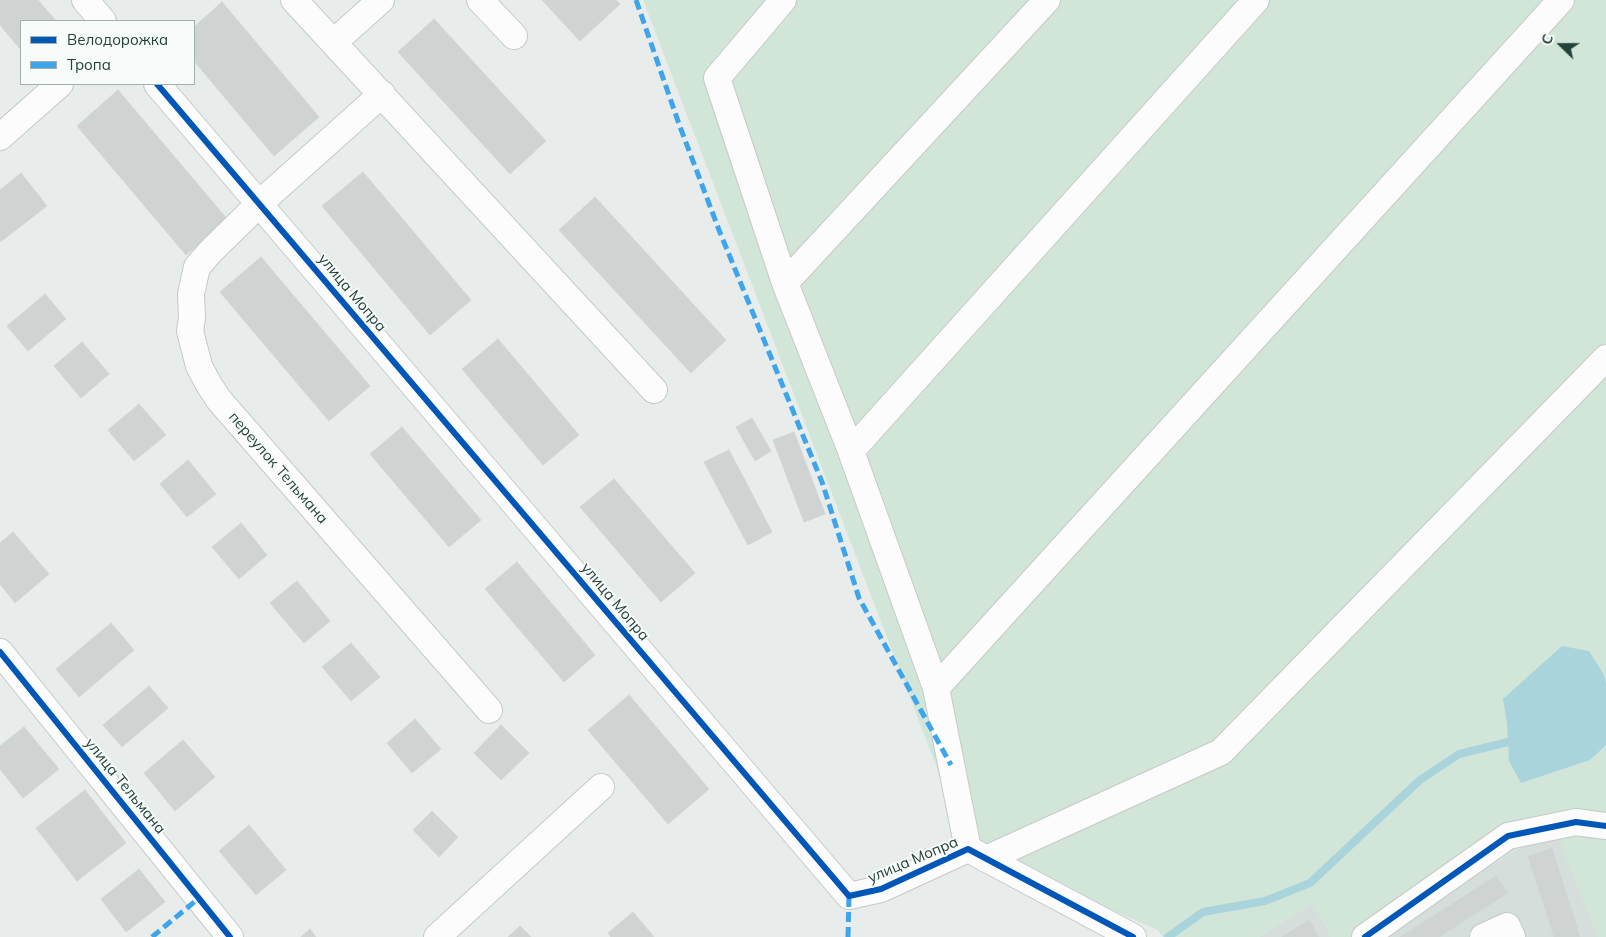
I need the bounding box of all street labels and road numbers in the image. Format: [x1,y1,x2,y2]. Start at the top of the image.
street label: улица Мопра [314,250,390,336]
street label: переулок Тельмана [224,408,332,528]
street label: улица Мопра [577,559,653,645]
street label: улица Тельмана [81,734,169,838]
street label: улица Мопра [865,833,961,887]

